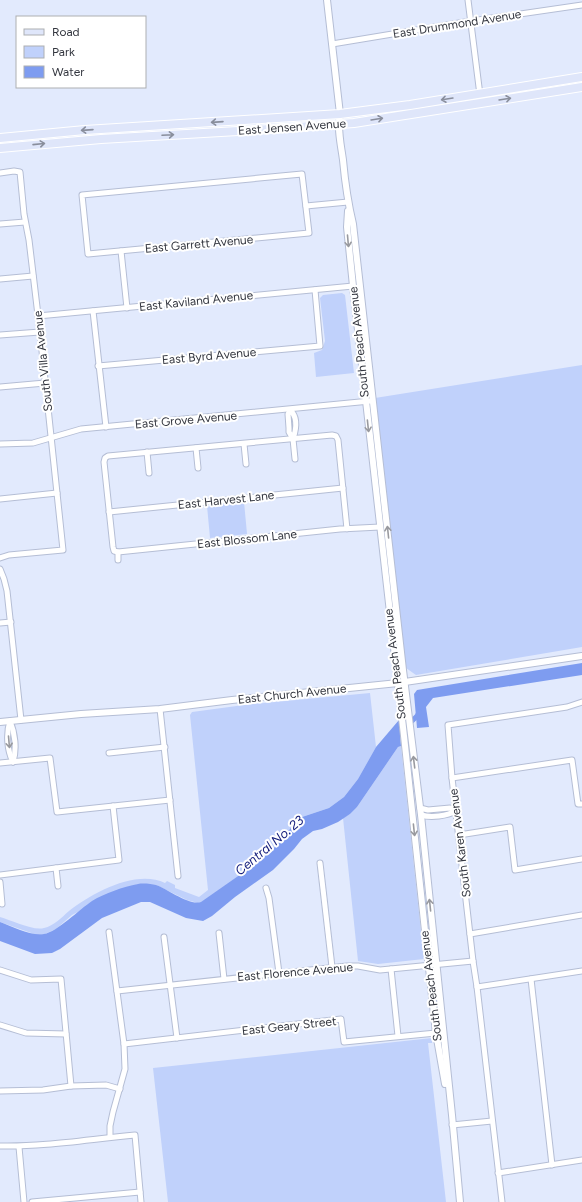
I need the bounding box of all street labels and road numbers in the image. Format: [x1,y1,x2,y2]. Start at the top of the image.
street label: East Drummond Avenue [392,7,523,41]
street label: East Jensen Avenue [238,116,347,138]
street label: East Garrett Avenue [144,232,254,256]
street label: South Peach Avenue [346,285,372,398]
street label: East Kaviland Avenue [138,288,254,314]
street label: South Villa Avenue [31,309,55,412]
street label: East Byrd Avenue [161,345,257,367]
street label: East Grove Avenue [134,409,238,431]
street label: East Harvest Lane [177,488,275,512]
street label: East Blossom Lane [196,527,298,551]
street label: South Peach Avenue [381,607,409,720]
street label: East Church Avenue [237,681,347,707]
street label: South Karen Avenue [446,787,474,898]
street label: South Peach Avenue [417,929,445,1042]
street label: East Florence Avenue [236,960,354,984]
street label: East Geary Street [241,1014,337,1038]

